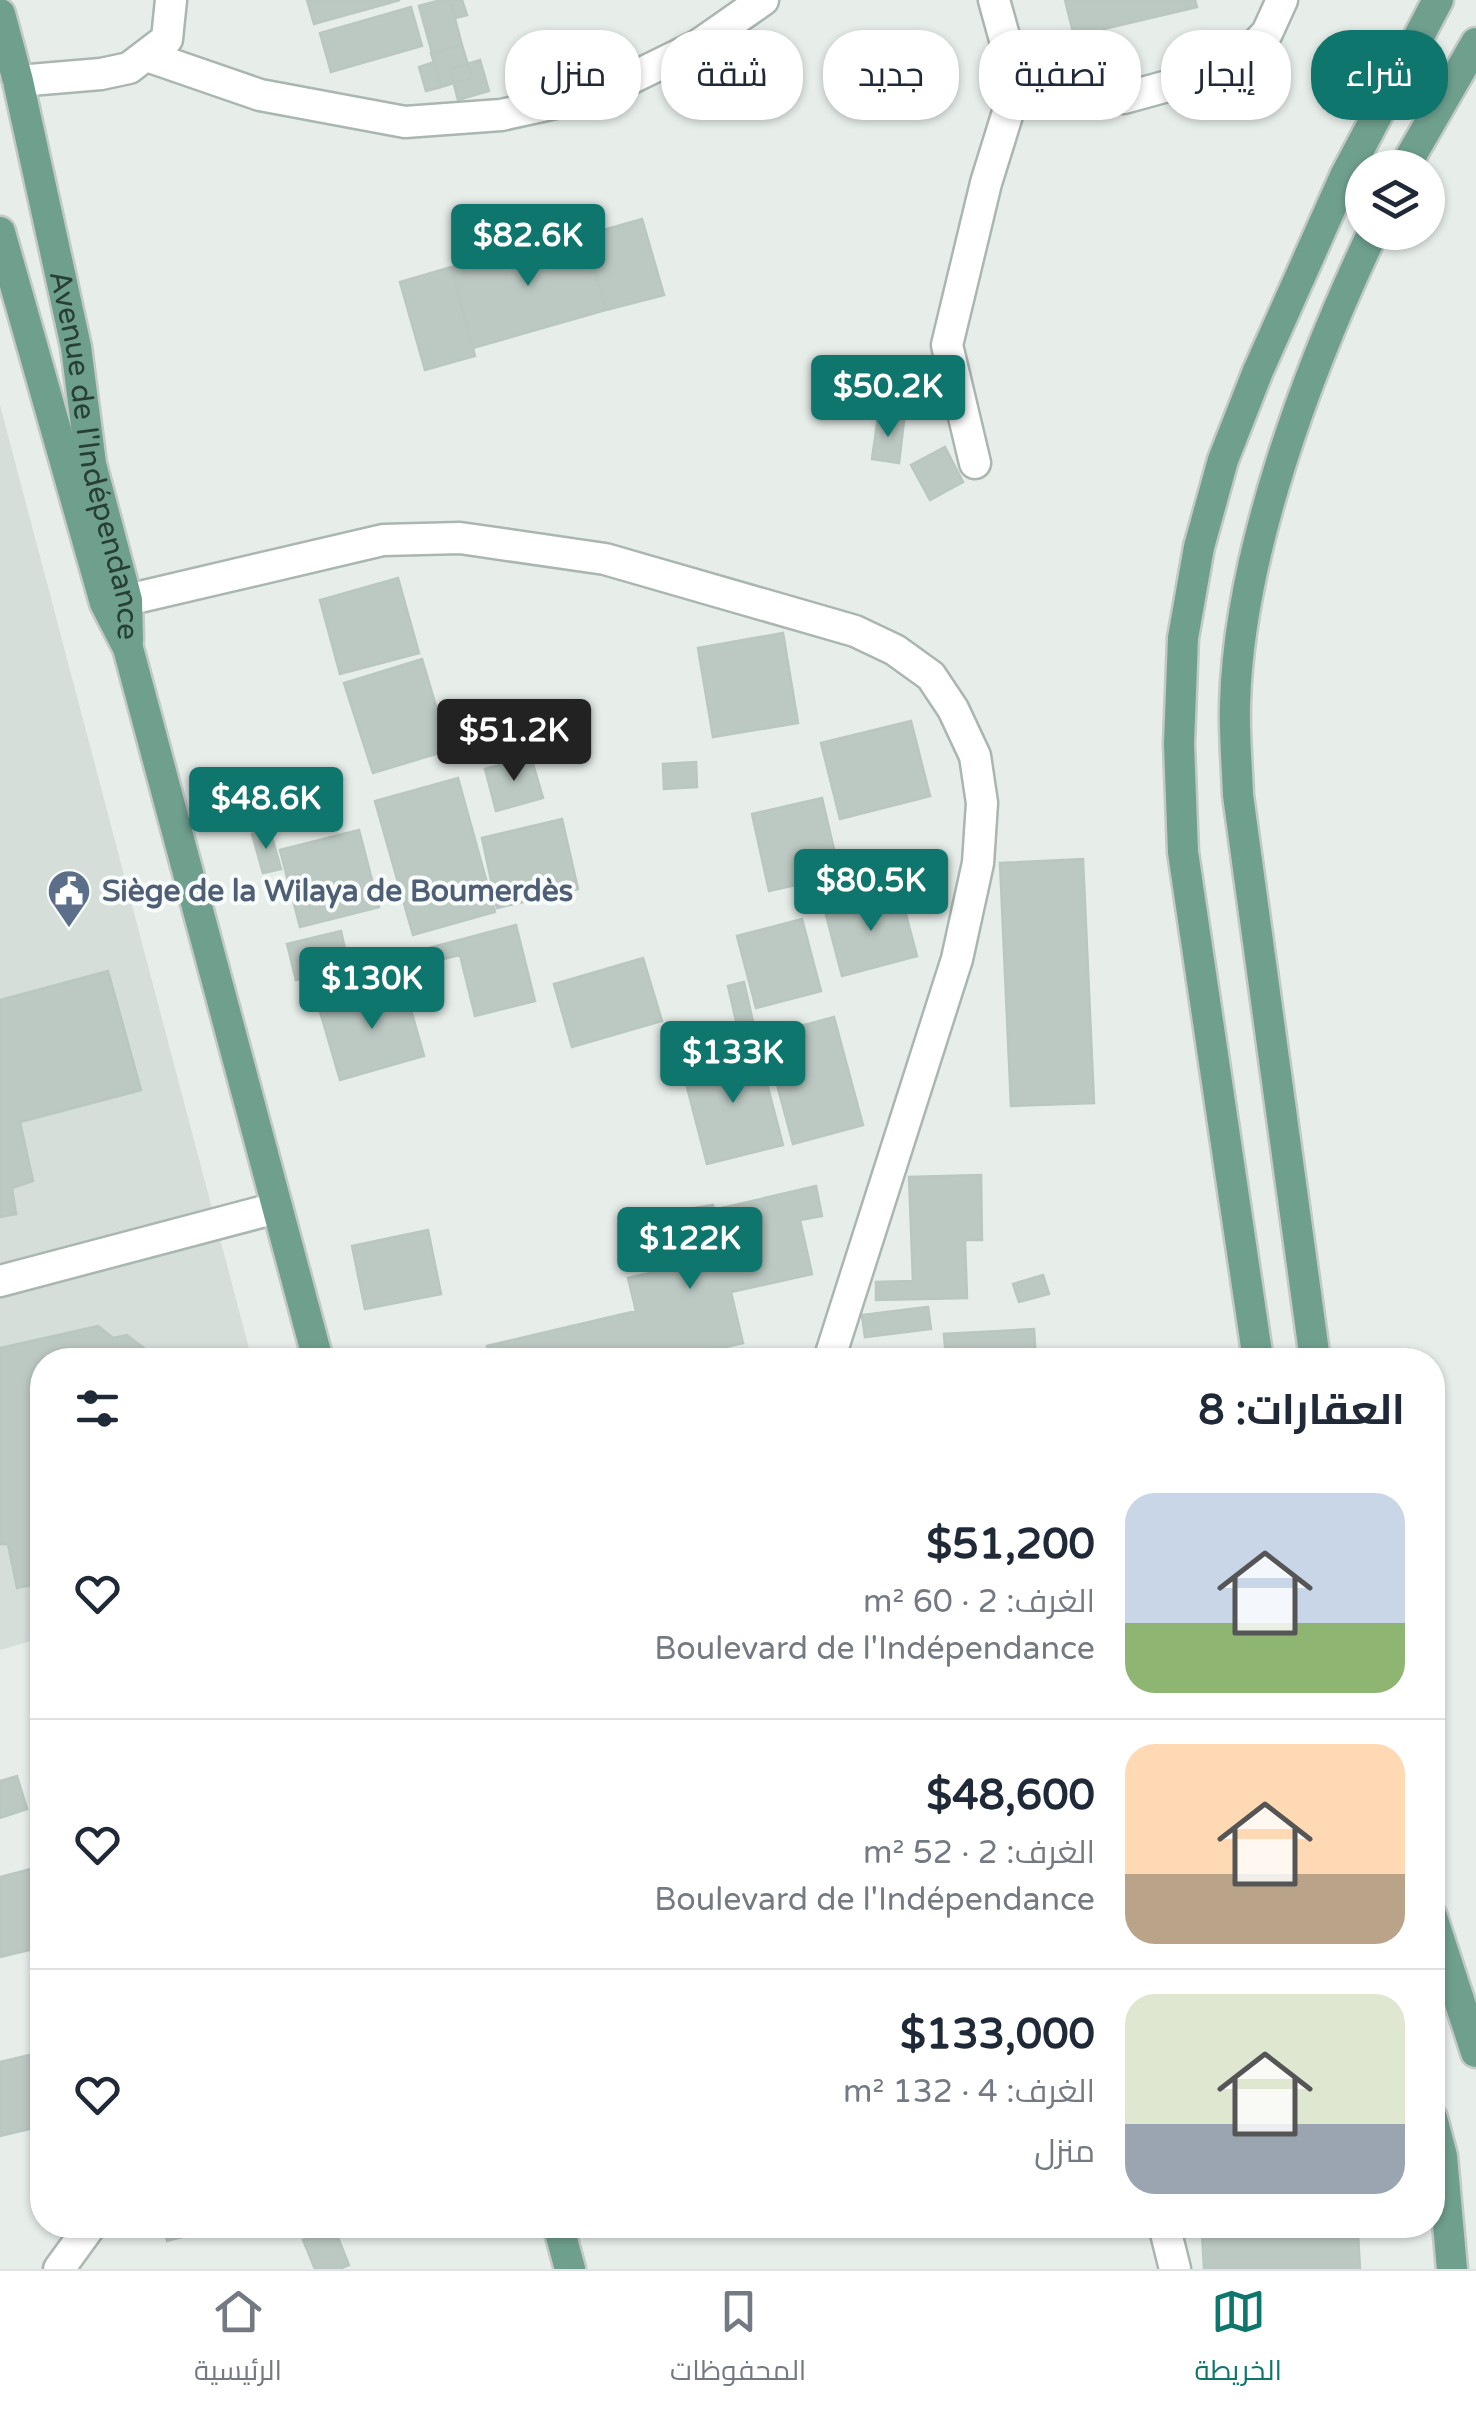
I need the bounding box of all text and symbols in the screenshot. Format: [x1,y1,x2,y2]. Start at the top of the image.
chip: منزل [505,30,641,120]
chip: شقة [661,30,803,120]
chip: جديد [823,30,959,120]
chip: تصفية [979,30,1141,120]
chip: إيجار [1161,30,1291,120]
chip: شراء [1311,30,1448,120]
map controls [1345,150,1445,250]
button: layers [1345,150,1445,250]
pin: $82.6K [447,204,609,289]
text: $82.6K [473,217,583,255]
street label: Avenue de l'Indépendance [41,267,147,641]
pin: $50.2K [807,355,969,440]
text: $50.2K [833,368,943,406]
pin: $51.2K [433,699,595,784]
text: $51.2K [459,712,569,750]
pin: $48.6K [185,767,347,852]
text: $48.6K [211,780,321,818]
pin: $80.5K [790,849,952,934]
text: $80.5K [816,862,926,900]
public building icon: Siège de la Wilaya de Boumerdès [46,868,92,929]
place label: Siège de la Wilaya de Boumerdès [102,873,573,910]
pin: $130K [302,947,442,1032]
text: $130K [321,960,423,998]
pin: $133K [663,1021,803,1106]
text: $133K [682,1034,784,1072]
pin: $122K [620,1207,760,1292]
text: $122K [639,1220,741,1258]
icon: filters [70,1381,125,1436]
text: العقارات: 8 [1198,1385,1405,1436]
text: $51,200 [926,1519,1095,1570]
icon: home [1205,1533,1325,1653]
icon: heart [70,1566,125,1621]
text: الغرف: 2 · 60 m² [863,1583,1095,1621]
text: Boulevard de l'Indépendance [654,1630,1095,1668]
text: $48,600 [926,1770,1095,1821]
icon: home [1205,1784,1325,1904]
icon: heart [70,1817,125,1872]
text: الغرف: 2 · 52 m² [863,1834,1095,1872]
text: Boulevard de l'Indépendance [654,1881,1095,1919]
text: $133,000 [900,2009,1095,2060]
icon: home [1205,2034,1325,2154]
icon: heart [70,2067,125,2122]
text: الغرف: 4 · 132 m² [843,2073,1095,2111]
text: منزل [1034,2133,1095,2171]
tab: الرئيسية [194,2284,282,2396]
tab: المحفوظات [670,2284,806,2396]
tab: الخريطة [1195,2284,1282,2396]

